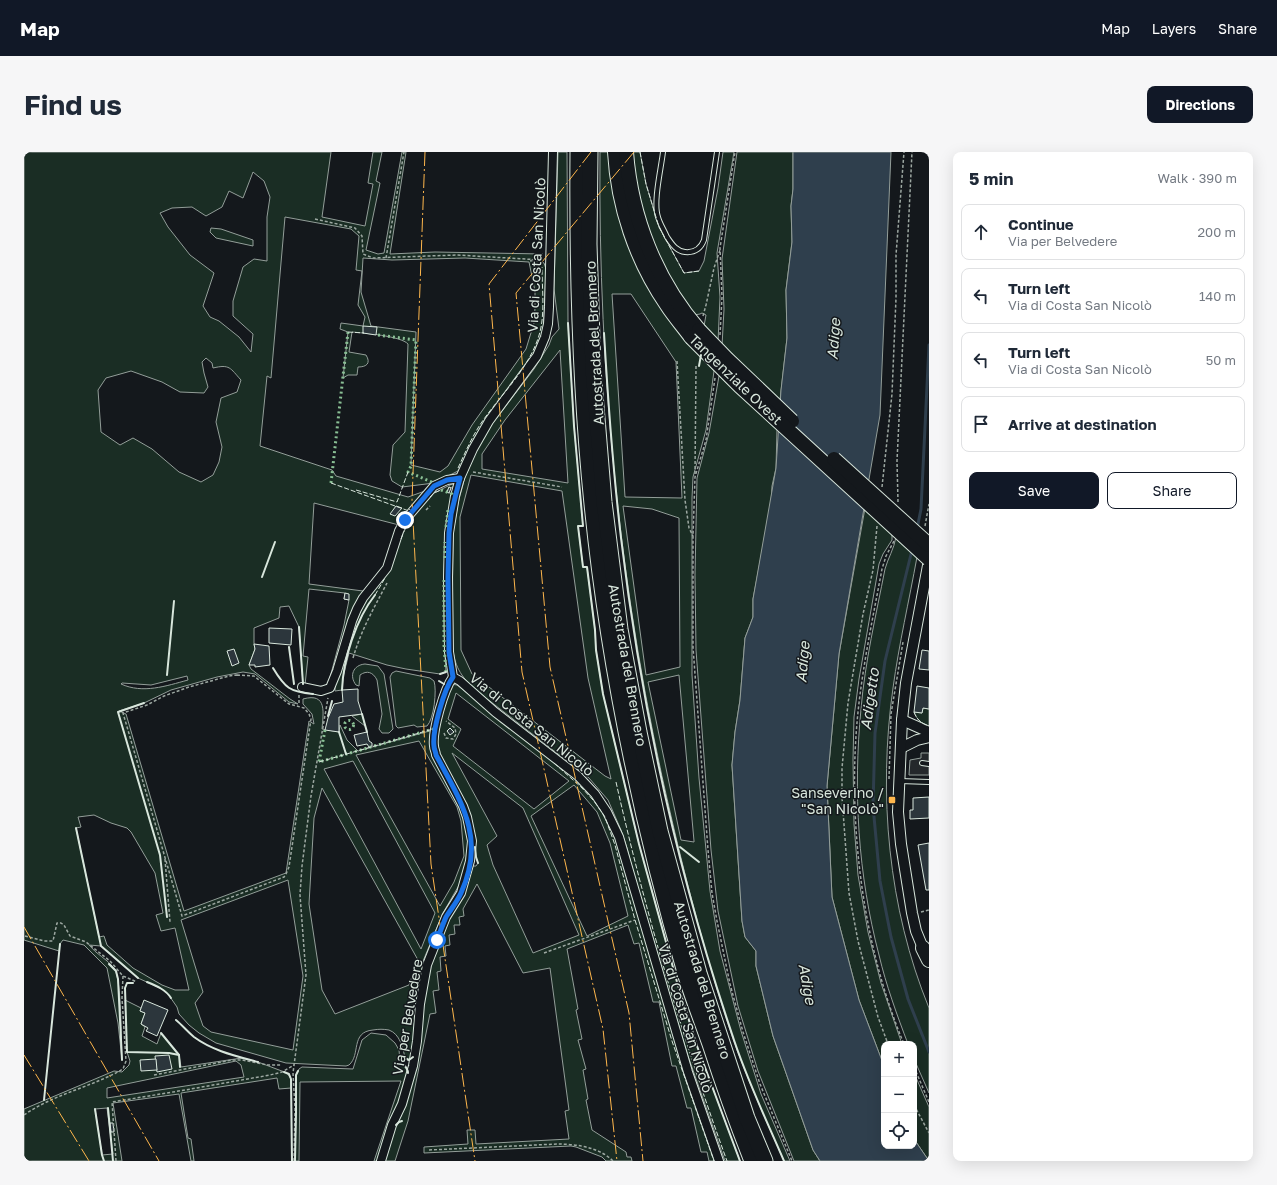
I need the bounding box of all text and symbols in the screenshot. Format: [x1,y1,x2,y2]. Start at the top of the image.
text: Map [20,17,60,40]
text: Map [1101,20,1130,37]
text: Layers [1152,20,1196,37]
text: Share [1218,20,1257,37]
button: Directions [1147,86,1253,123]
text: Find us [24,88,122,121]
text: 5 min [969,168,1013,189]
text: Walk · 390 m [1158,170,1237,186]
street label: Via di Costa San Nicolò [523,177,549,333]
text: Continue [1008,215,1074,233]
icon: ahead [970,221,992,243]
text: 200 m [1198,224,1236,240]
text: Via per Belvedere [1008,233,1117,249]
street label: Autostrada del Brennero [581,260,607,426]
text: Turn left [1008,279,1070,297]
icon: left [970,285,992,307]
text: 140 m [1199,288,1236,304]
text: Via di Costa San Nicolò [1008,297,1152,313]
water label: Adige [823,317,844,360]
street label: Tangenziale Ovest [686,330,786,428]
text: Turn left [1008,343,1070,361]
icon: left [970,349,992,371]
text: 50 m [1206,352,1236,368]
text: Via di Costa San Nicolò [1008,361,1152,377]
icon: arrive [970,413,992,435]
text: Arrive at destination [1008,415,1157,433]
button: Save [969,472,1099,509]
button: Share [1107,472,1237,509]
route end [396,511,414,529]
street label: Autostrada del Brennero [605,583,651,747]
water label: Adige [791,639,814,683]
water label: Adigetto [856,666,883,731]
street label: Via di Costa San Nicolò [466,669,598,779]
place label: Sanseverino / "San Nicolò" [791,784,884,817]
marker: Sanseverino / "San Nicolò" [887,795,897,805]
street label: Autostrada del Brennero [671,899,735,1061]
route start [428,931,446,949]
street label: Via di Costa San Nicolò [655,941,717,1095]
street label: Via per Belvedere [388,958,426,1076]
water label: Adige [795,962,821,1007]
map controls [881,1041,917,1149]
button: + [881,1041,917,1077]
button: − [881,1077,917,1113]
button: locate [881,1113,917,1149]

